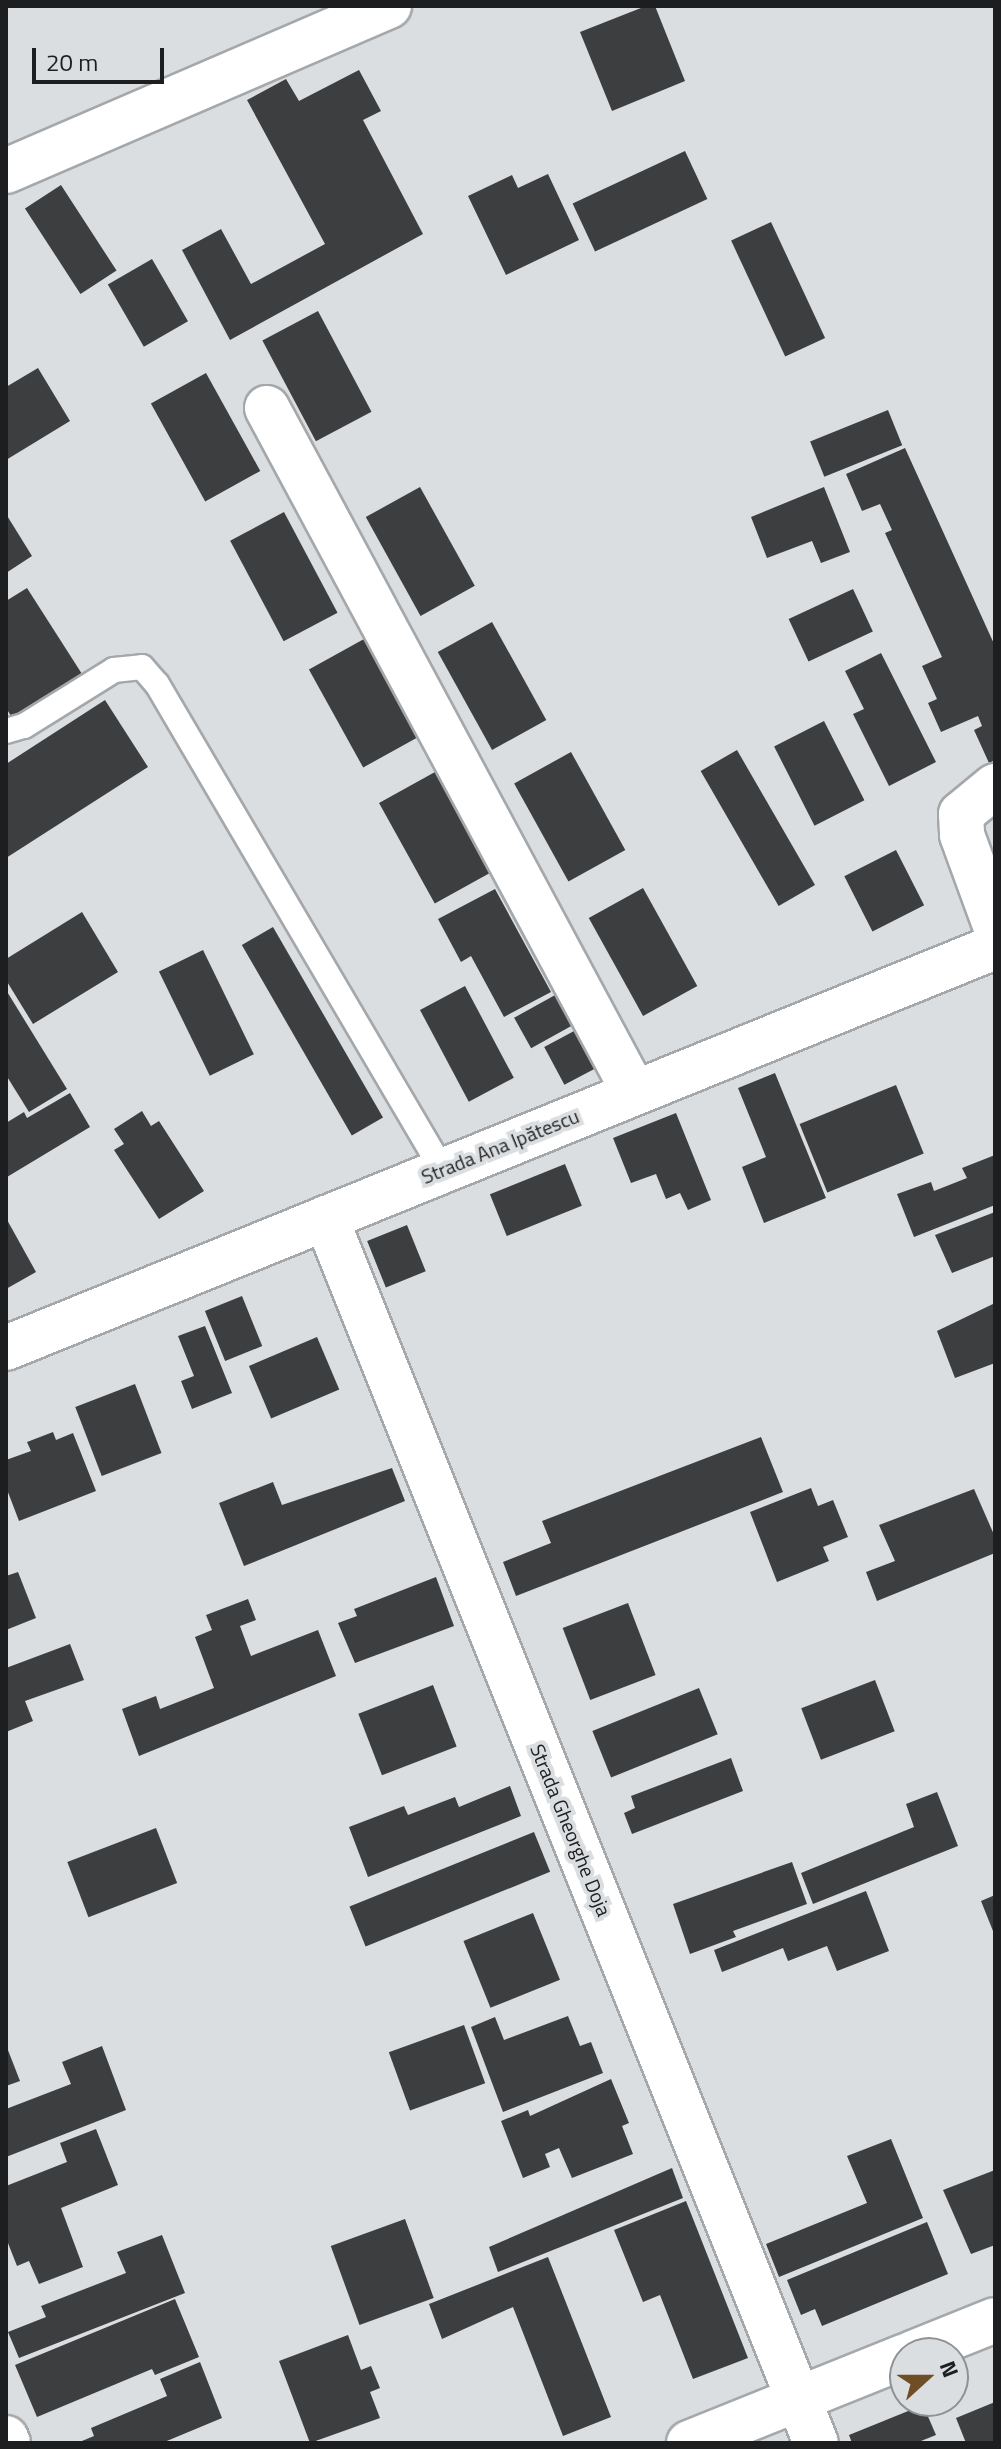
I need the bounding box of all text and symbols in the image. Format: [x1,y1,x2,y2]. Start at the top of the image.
scale bar [36,32,168,82]
text: 20 m [46,44,98,80]
street label: Strada Ana Ipătescu [418,1103,582,1189]
street label: Strada Gheorghe Doja [526,1740,616,1920]
north arrow [889,2337,969,2417]
text: N [931,2356,968,2382]

